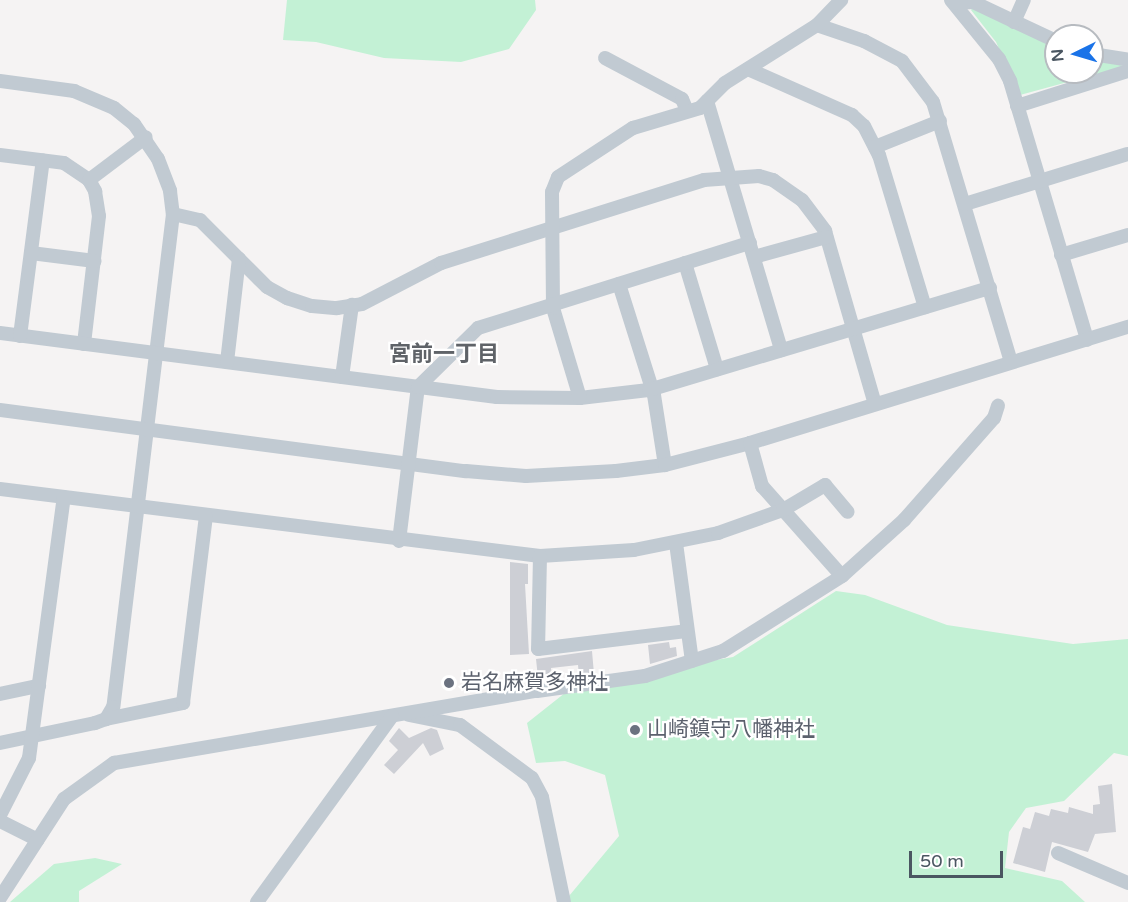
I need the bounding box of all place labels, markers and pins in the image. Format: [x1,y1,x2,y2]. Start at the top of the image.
place label: 岩名麻賀多神社 [461,670,608,696]
marker: 岩名麻賀多神社 [442,676,456,690]
place label: 山崎鎮守八幡神社 [647,717,815,743]
marker: 山崎鎮守八幡神社 [628,723,642,737]

